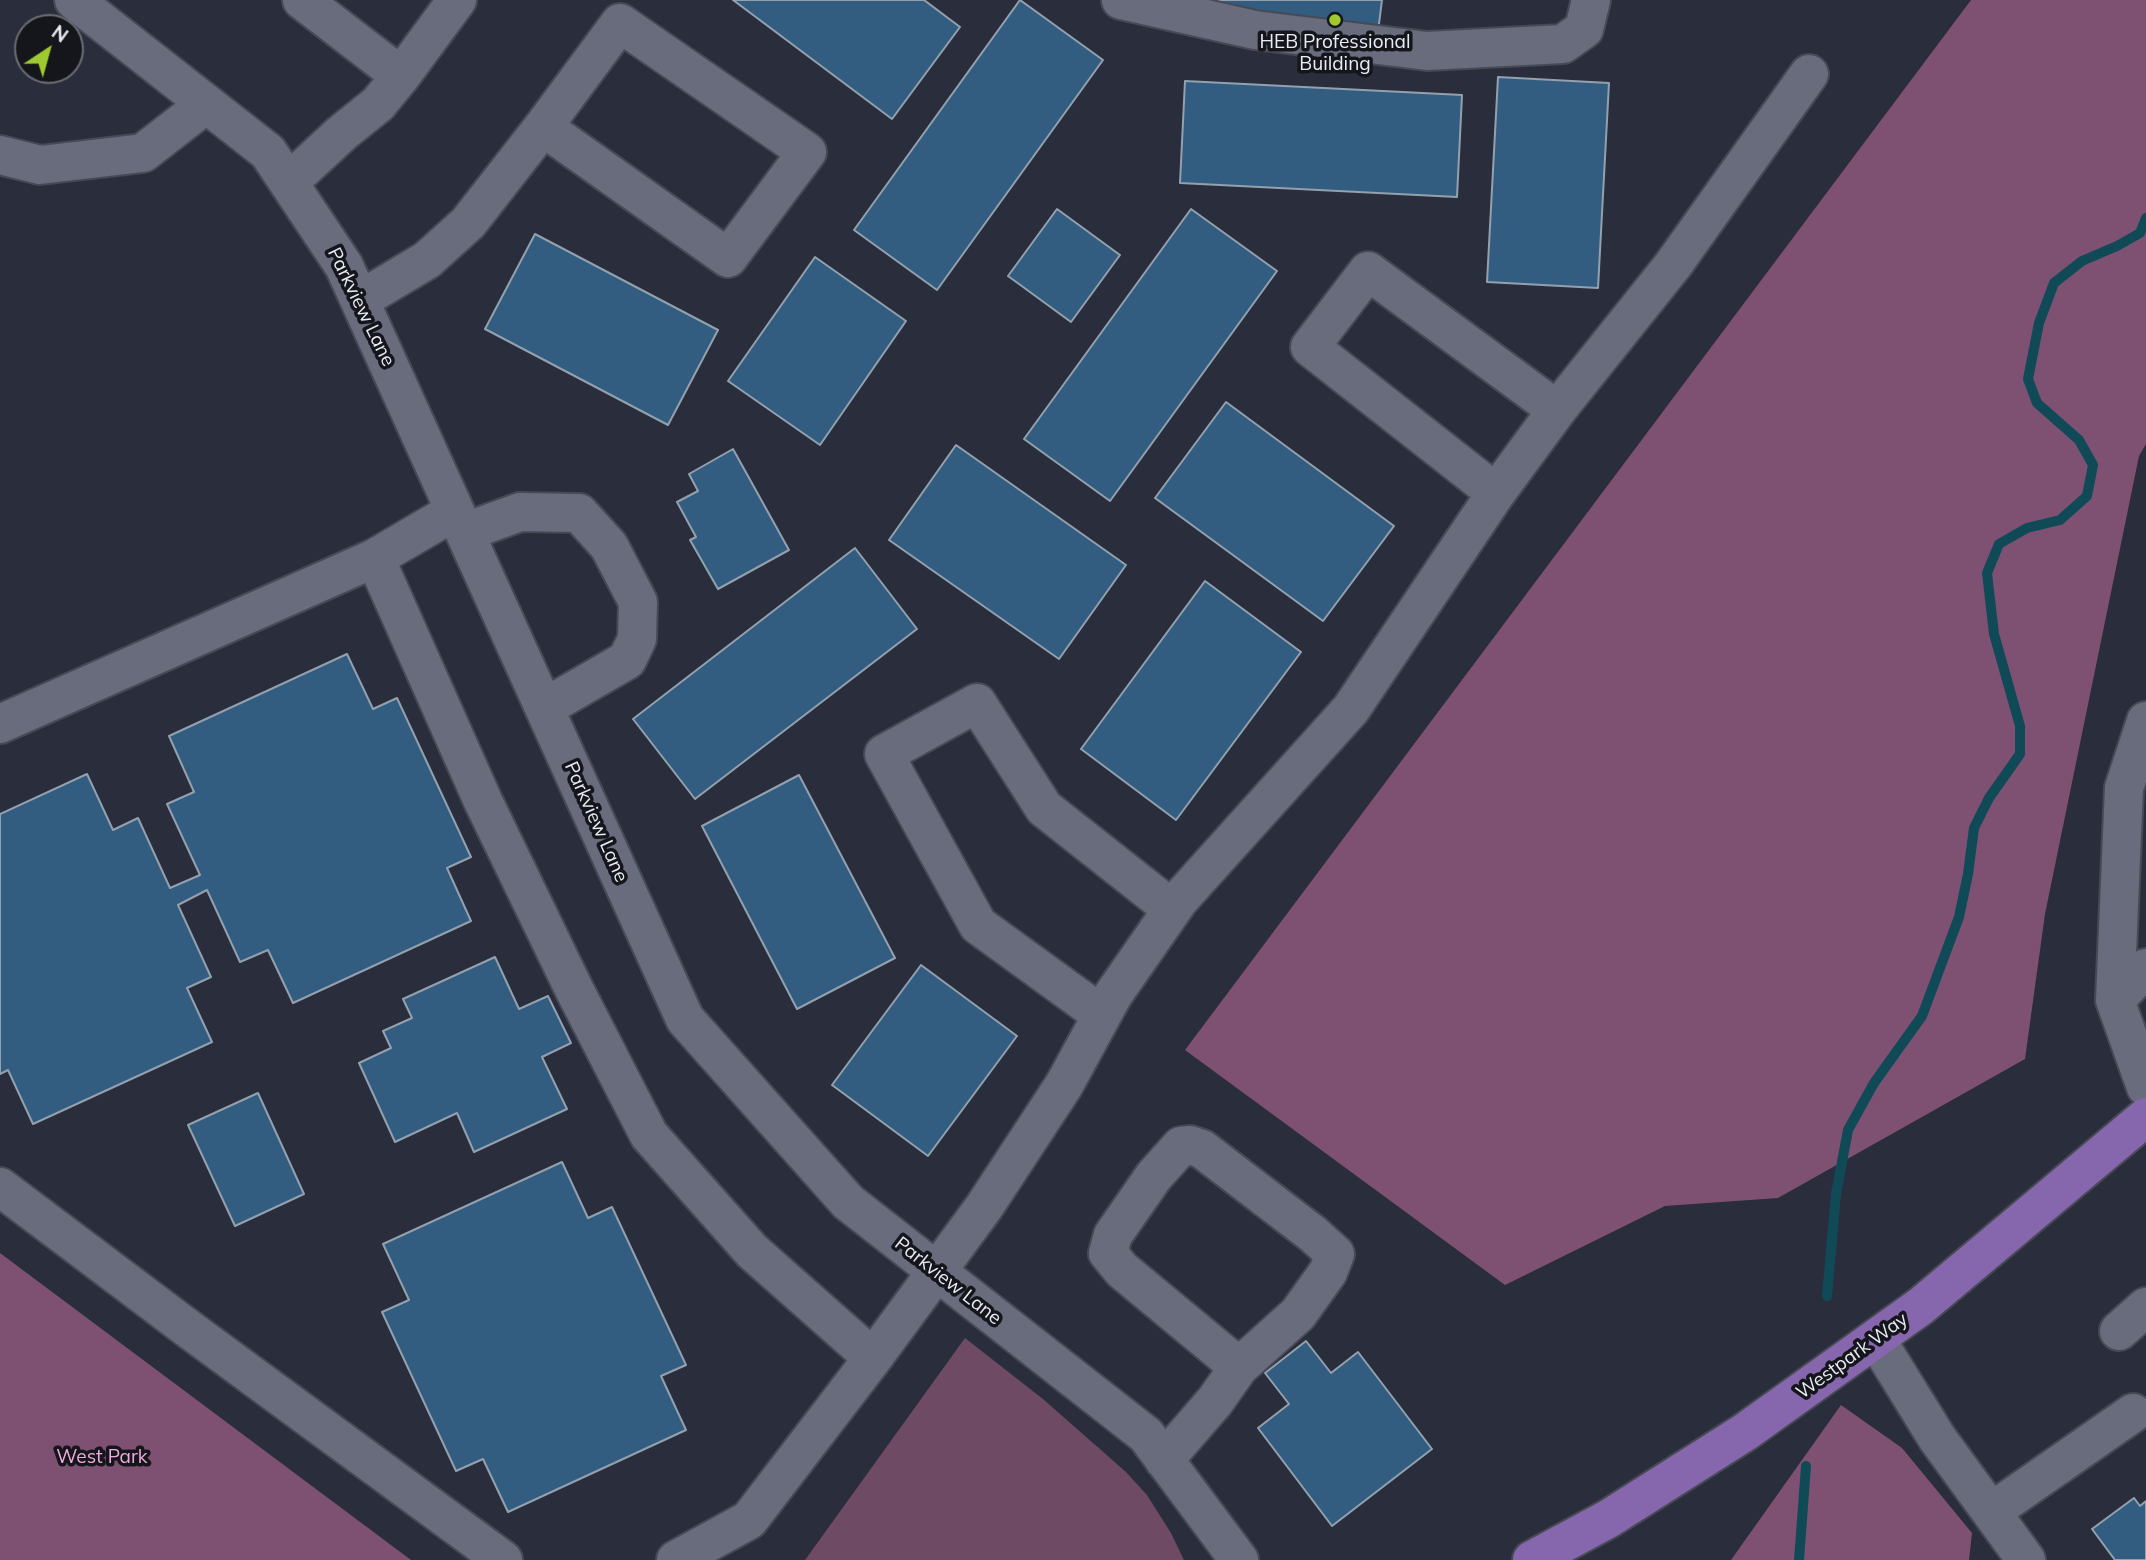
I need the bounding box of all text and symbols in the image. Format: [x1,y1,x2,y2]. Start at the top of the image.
marker: HEB Professional Building [1327,12,1343,28]
north arrow [14,14,84,84]
text: N [47,20,73,48]
place label: HEB Professional Building [1259,31,1411,75]
street label: Parkview Lane [322,244,400,370]
street label: Parkview Lane [559,758,633,886]
street label: Parkview Lane [890,1232,1006,1330]
street label: Westpark Way [1792,1308,1912,1404]
park label: West Park [56,1446,148,1468]

